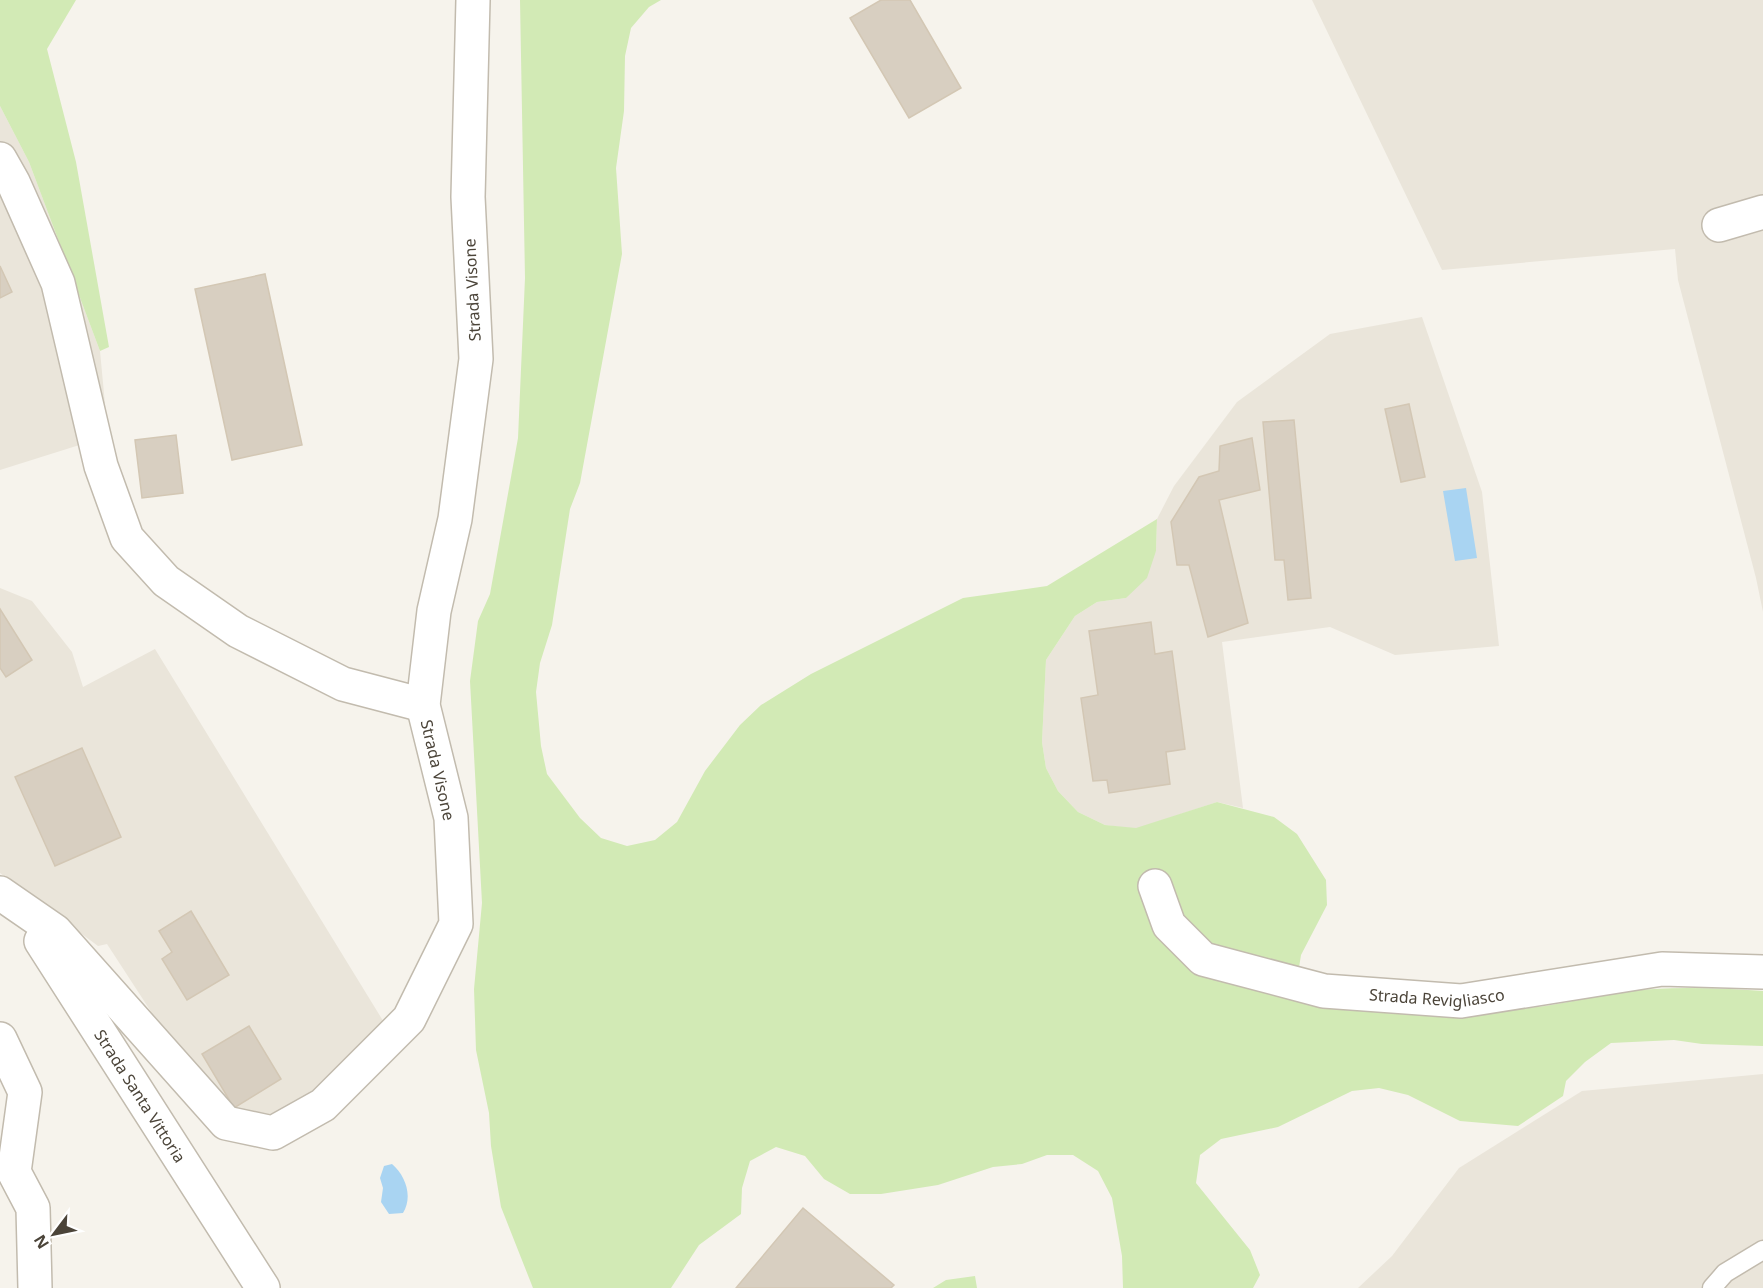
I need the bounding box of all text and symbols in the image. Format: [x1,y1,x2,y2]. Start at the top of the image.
street label: Strada Visone [458,238,486,342]
street label: Strada Visone [416,717,460,823]
street label: Strada Revigliasco [1368,983,1506,1012]
street label: Strada Santa Vittoria [89,1025,191,1167]
north arrow [24,1204,84,1264]
text: N [29,1231,54,1253]

